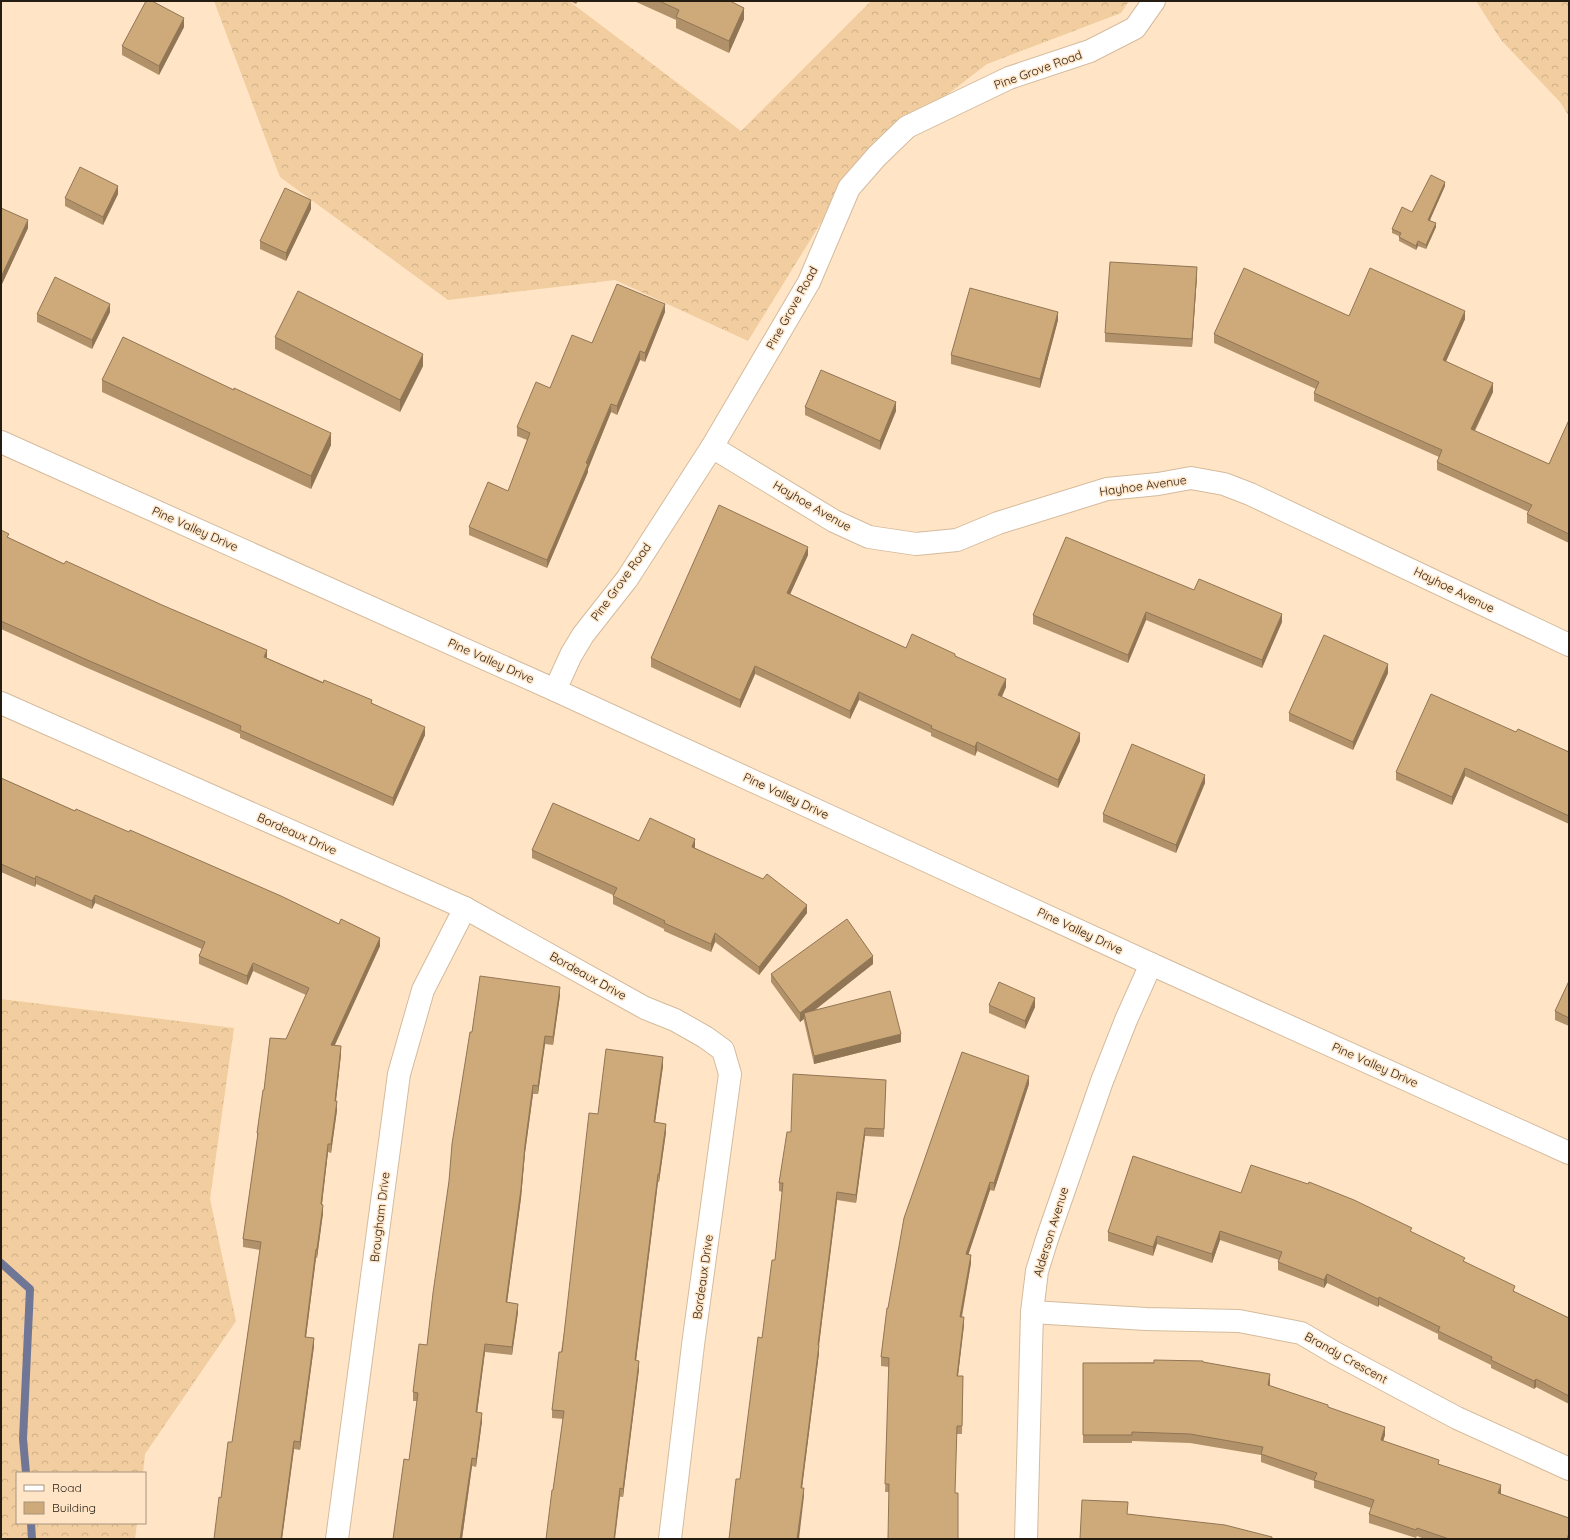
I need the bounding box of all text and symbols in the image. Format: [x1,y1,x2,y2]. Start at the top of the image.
street label: Pine Grove Road [992,47,1084,92]
street label: Pine Grove Road [763,264,821,352]
street label: Hayhoe Avenue [1098,472,1188,499]
street label: Hayhoe Avenue [770,477,854,534]
street label: Pine Valley Drive [150,503,241,554]
street label: Pine Grove Road [587,540,654,624]
street label: Hayhoe Avenue [1411,564,1497,616]
street label: Pine Valley Drive [446,635,537,686]
street label: Pine Valley Drive [741,769,832,822]
street label: Bordeaux Drive [255,809,339,858]
street label: Pine Valley Drive [1035,904,1126,957]
street label: Bordeaux Drive [547,948,629,1003]
street label: Pine Valley Drive [1330,1039,1421,1090]
street label: Brougham Drive [367,1171,393,1263]
street label: Alderson Avenue [1030,1185,1071,1279]
street label: Bordeaux Drive [689,1233,716,1320]
street label: Brandy Crescent [1302,1329,1390,1387]
legend [16,1472,146,1524]
text: Road [52,1480,82,1495]
text: Building [52,1500,96,1515]

